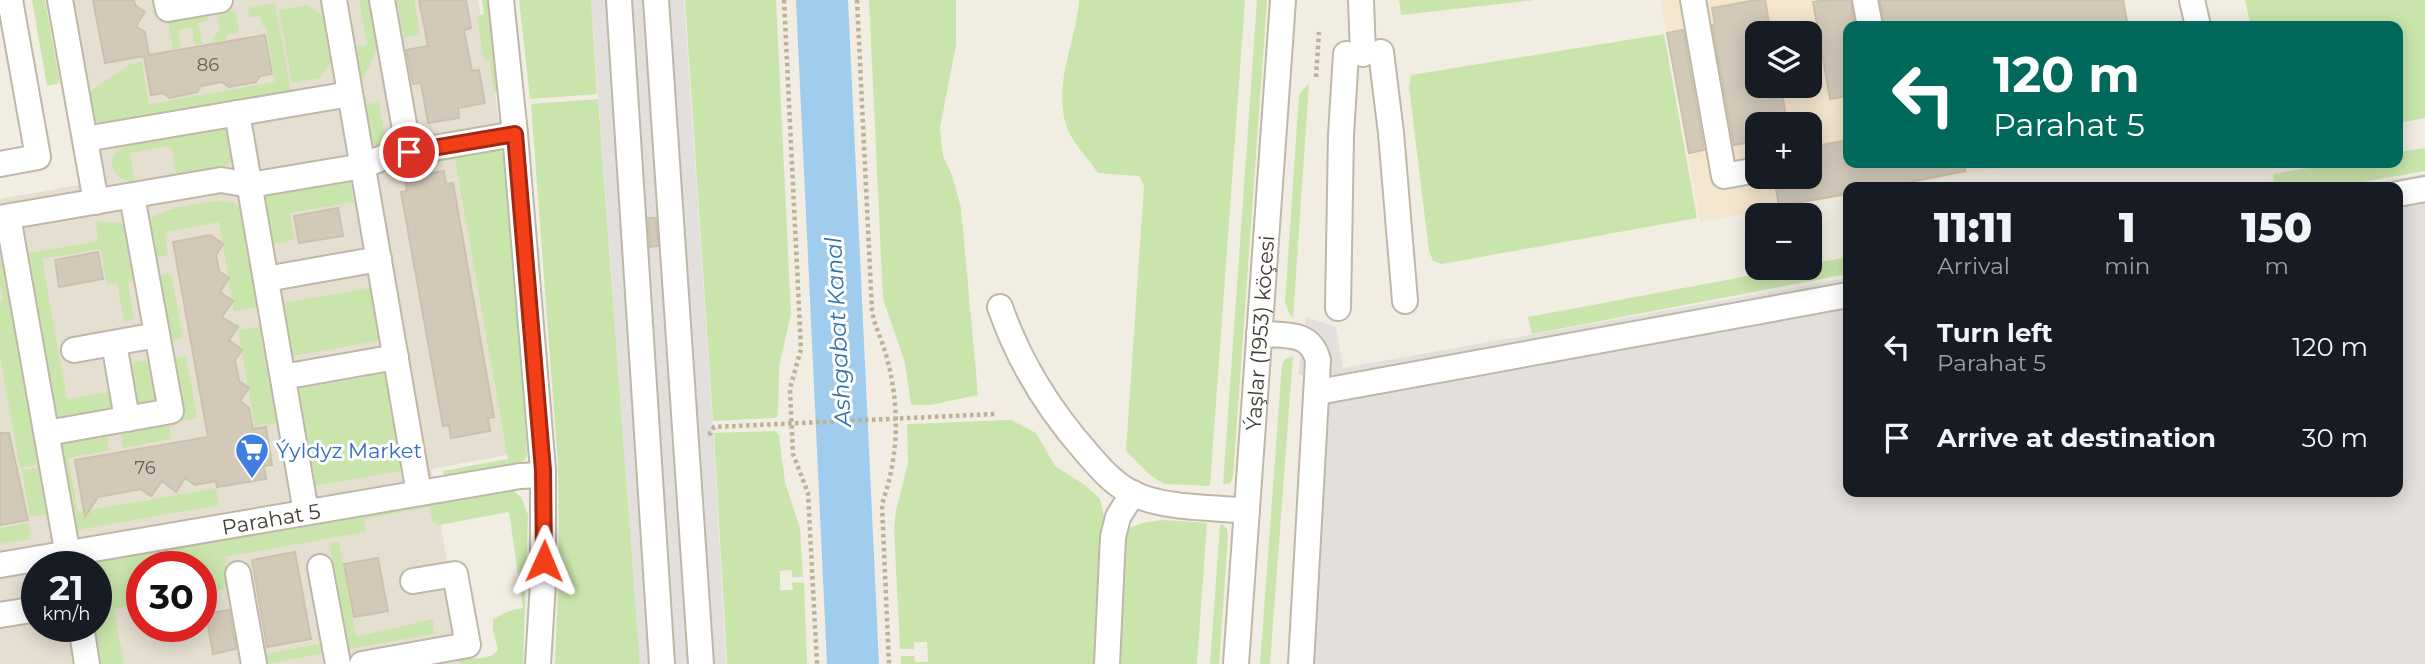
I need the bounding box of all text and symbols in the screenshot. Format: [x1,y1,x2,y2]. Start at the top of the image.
map controls [1745,21,1822,280]
button: layers [1745,21,1822,98]
text: 120 m [1993,45,2140,104]
icon: left [1878,49,1969,140]
house number: 86 [197,54,219,76]
text: Parahat 5 [1993,105,2145,144]
button: + [1745,112,1822,189]
pin [379,122,439,182]
icon: arrive [390,133,428,171]
text: 11:11 [1934,201,2014,253]
text: 1 [2119,201,2136,253]
text: 150 [2241,201,2312,253]
button: − [1745,203,1822,280]
street label: Ýaşlar (1953) köçesi [1240,234,1279,431]
water label: Ashgabat Kanal [819,236,857,430]
text: Arrival [1937,252,2010,280]
text: min [2104,252,2150,280]
text: m [2264,252,2289,280]
text: Turn left [1937,317,2053,349]
icon: left [1878,328,1916,366]
text: 120 m [2292,331,2368,363]
text: Parahat 5 [1937,349,2046,377]
icon: arrive [1878,419,1916,457]
text: Arrive at destination [1937,422,2216,454]
text: 30 m [2302,422,2368,454]
supermarket icon: Ýyldyz Market [233,431,271,480]
place label: Ýyldyz Market [276,438,422,463]
house number: 76 [134,457,156,479]
street label: Parahat 5 [220,498,322,539]
position arrow [507,524,581,598]
speed limit sign: 30 [126,551,217,642]
text: 21 [49,566,84,609]
text: km/h [42,603,91,625]

